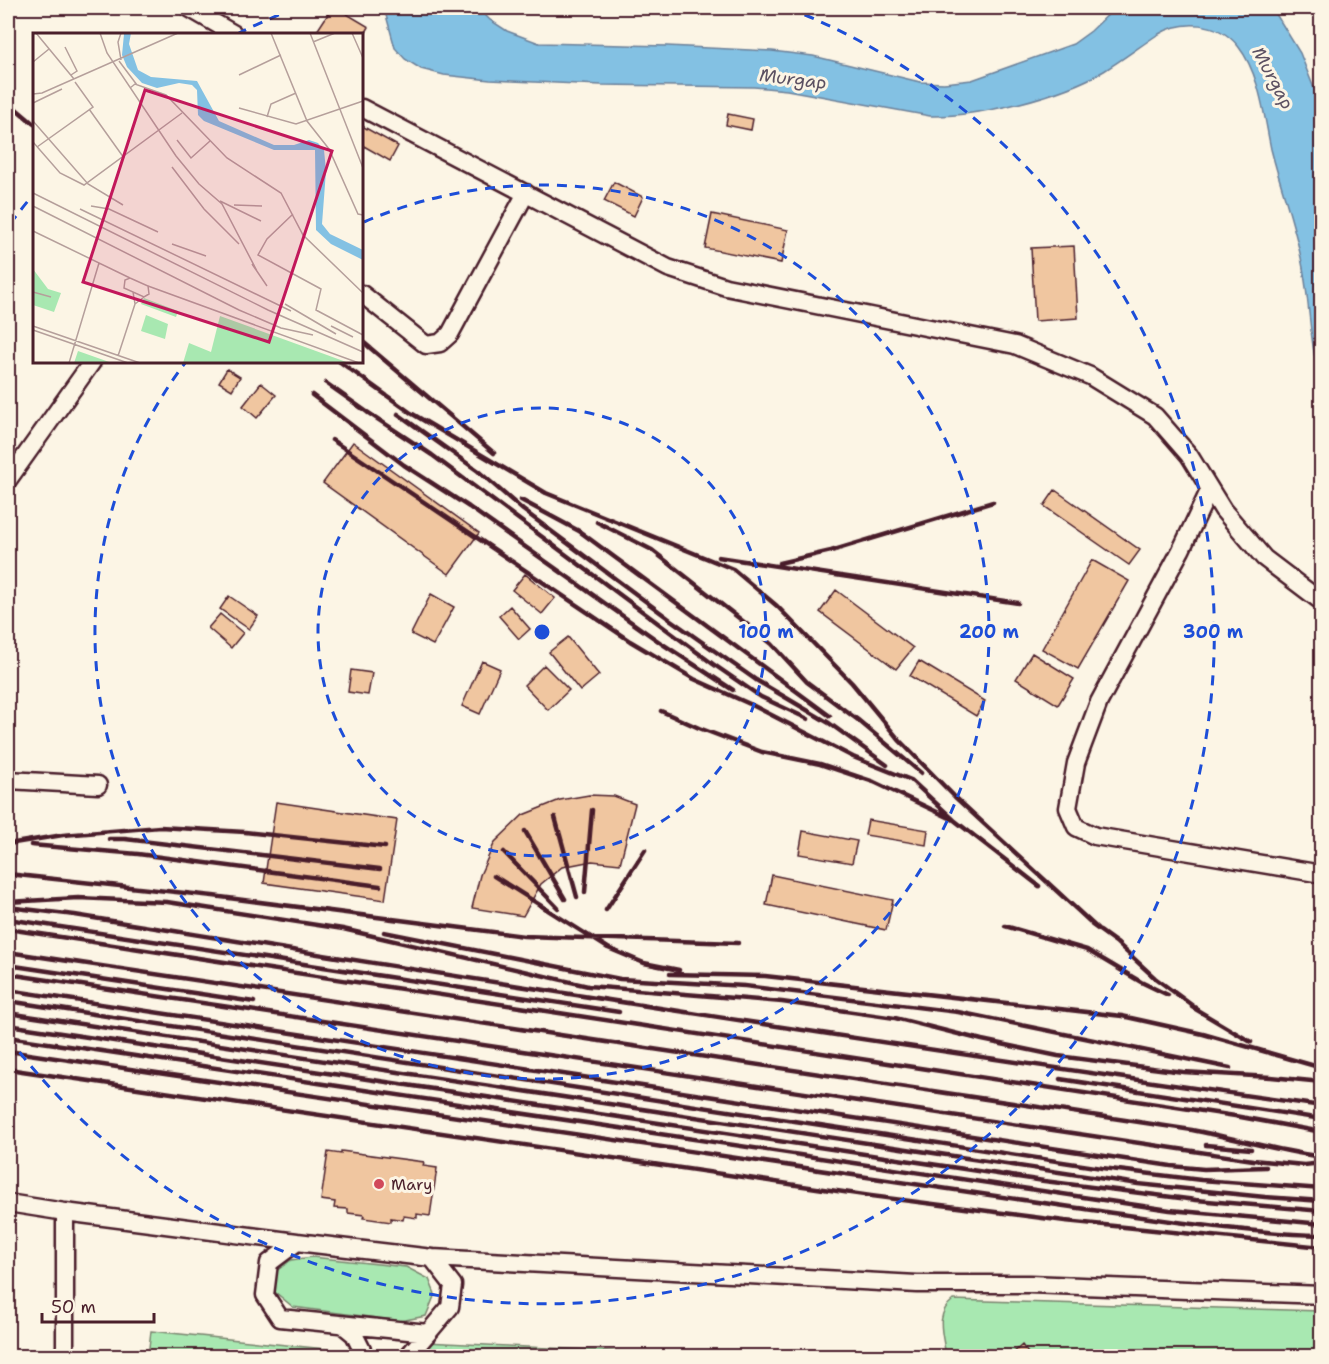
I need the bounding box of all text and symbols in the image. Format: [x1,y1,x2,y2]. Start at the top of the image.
inset map [33,33,363,363]
water label: Murgap [1246,42,1300,114]
water label: Murgap [758,63,828,95]
text: 100 m [738,620,794,644]
text: 200 m [959,620,1020,644]
text: 300 m [1183,620,1244,644]
centre of rings [532,622,552,642]
place label: Mary [391,1174,432,1195]
marker: Mary [372,1177,386,1191]
scale bar [42,1286,154,1324]
text: 50 m [51,1295,96,1319]

